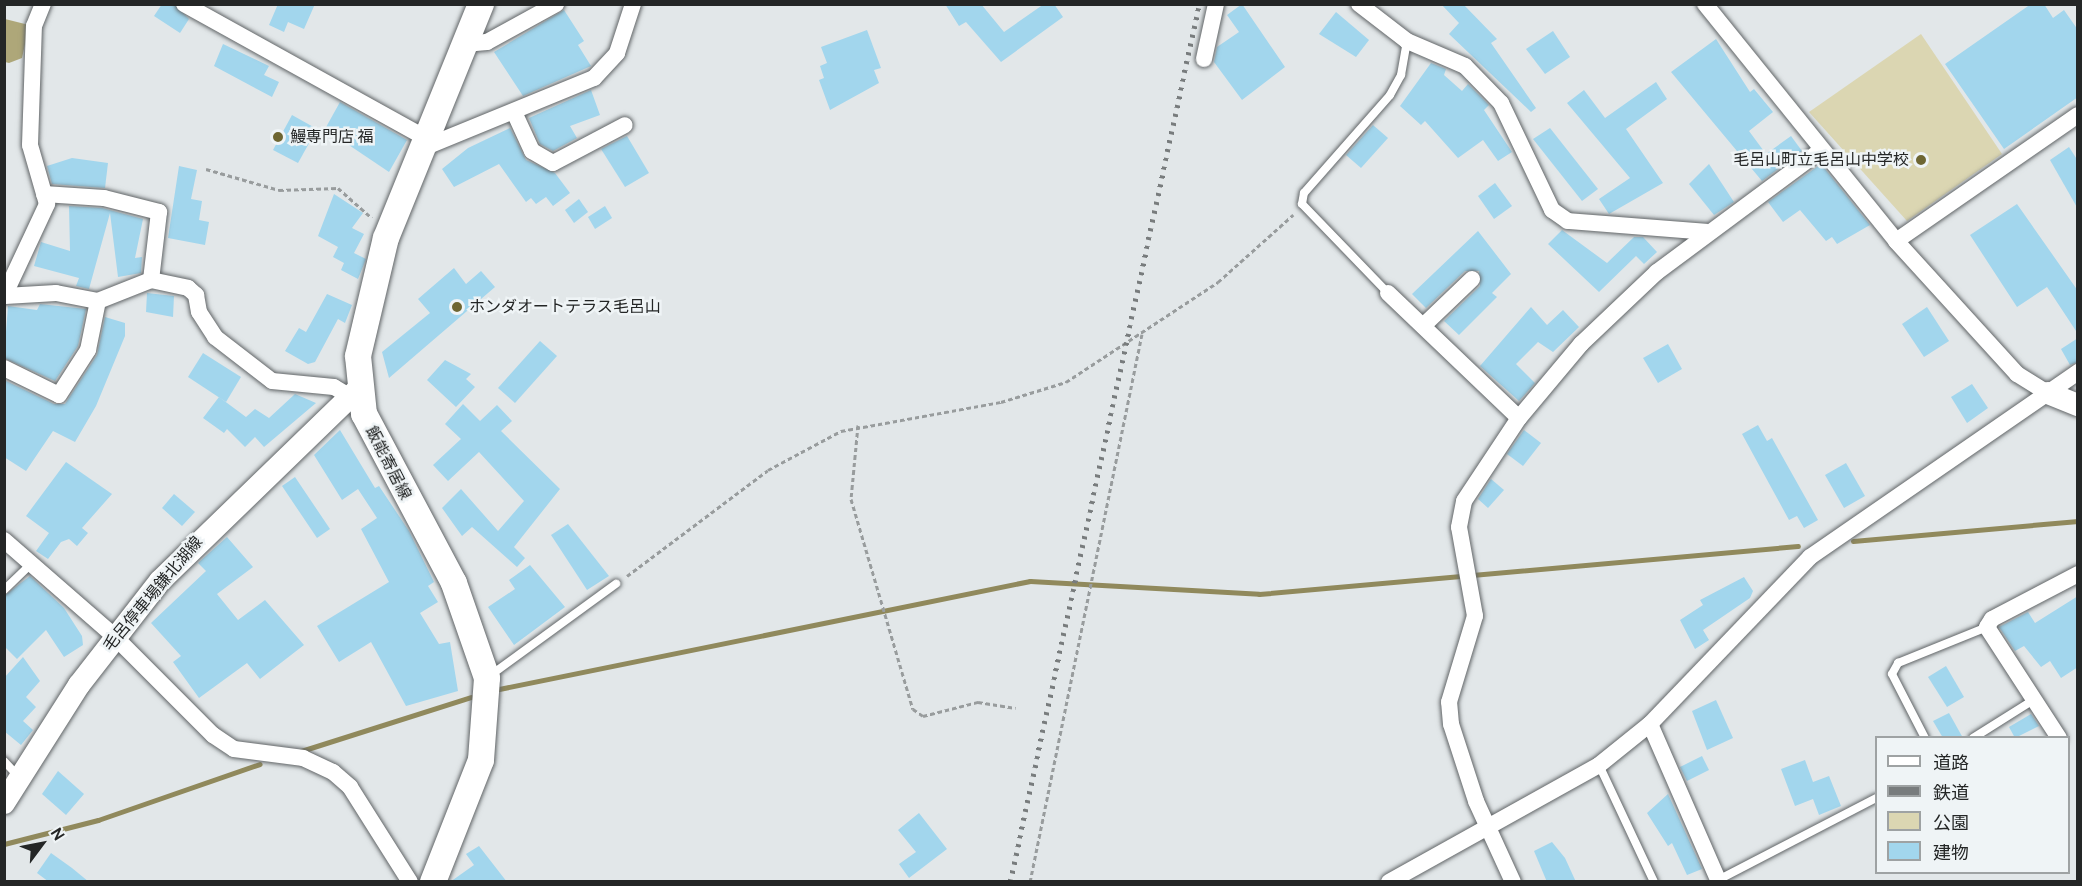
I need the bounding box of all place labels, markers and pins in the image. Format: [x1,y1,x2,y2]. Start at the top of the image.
place label: 鰻専門店 福 [290,127,374,147]
marker: 鰻専門店 福 [271,130,285,144]
place label: 毛呂山町立毛呂山中学校 [1733,150,1909,170]
marker: 毛呂山町立毛呂山中学校 [1914,153,1928,167]
place label: ホンダオートテラス毛呂山 [469,297,661,317]
marker: ホンダオートテラス毛呂山 [450,300,464,314]

